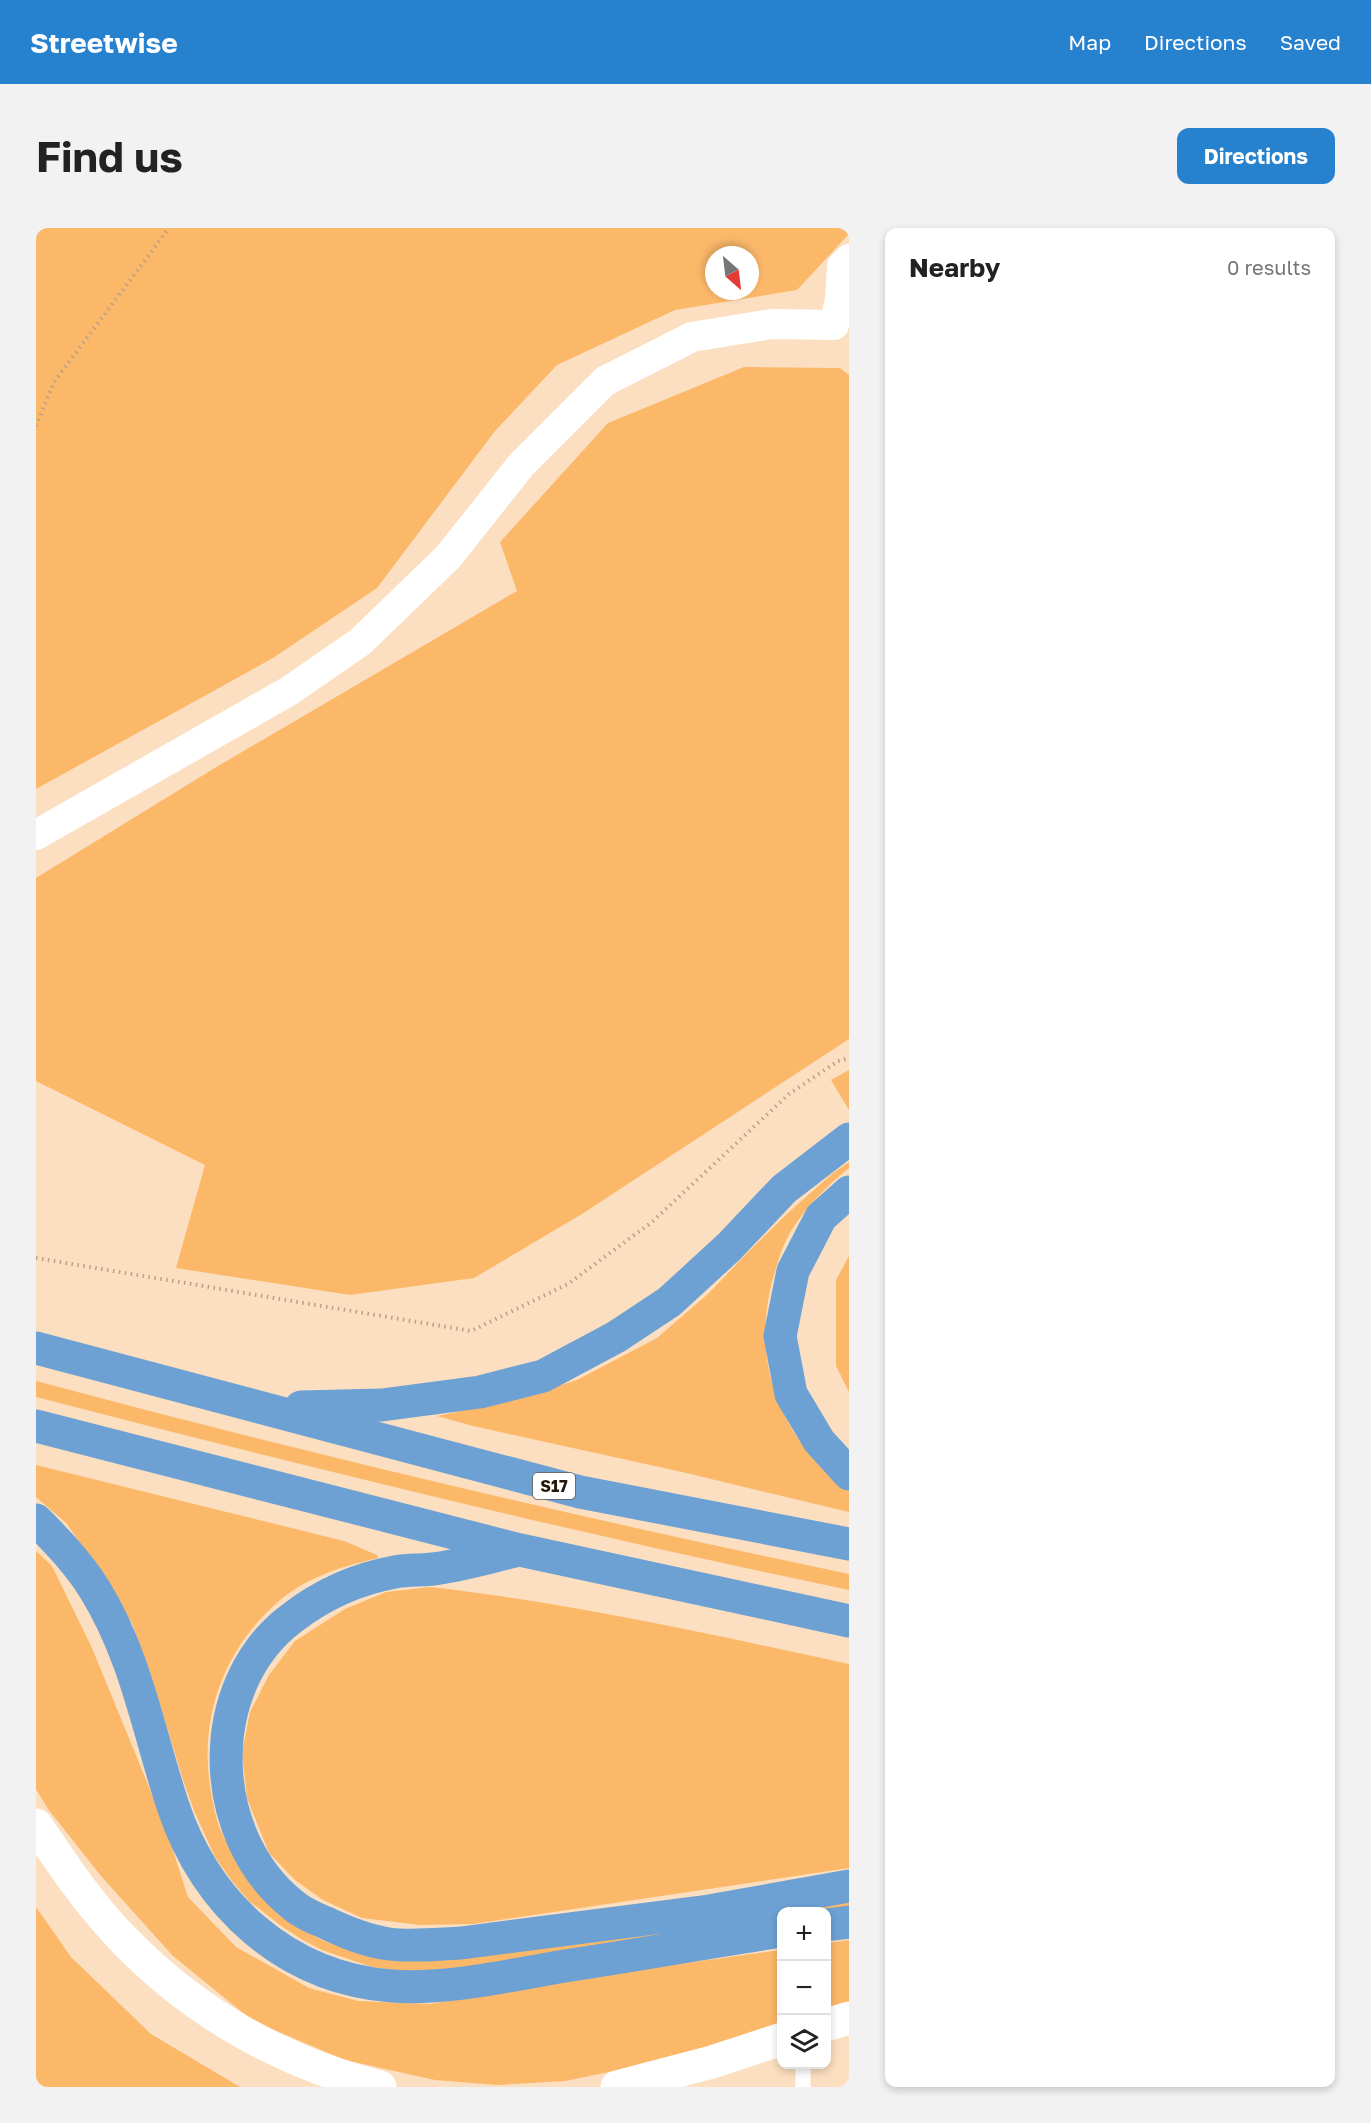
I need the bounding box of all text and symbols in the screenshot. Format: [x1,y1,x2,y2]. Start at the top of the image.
text: Streetwise [30,26,178,59]
text: Map [1068,29,1111,55]
text: Directions [1144,29,1247,55]
text: Saved [1280,29,1341,55]
button: Directions [1177,128,1335,184]
text: Find us [36,131,183,181]
north arrow [705,246,759,300]
text: Nearby [909,252,1000,283]
text: 0 results [1227,255,1311,279]
road number: S17 [533,1473,575,1499]
map controls [777,1907,831,2069]
button: + [777,1907,831,1961]
button: − [777,1961,831,2015]
button: layers [777,2015,831,2069]

